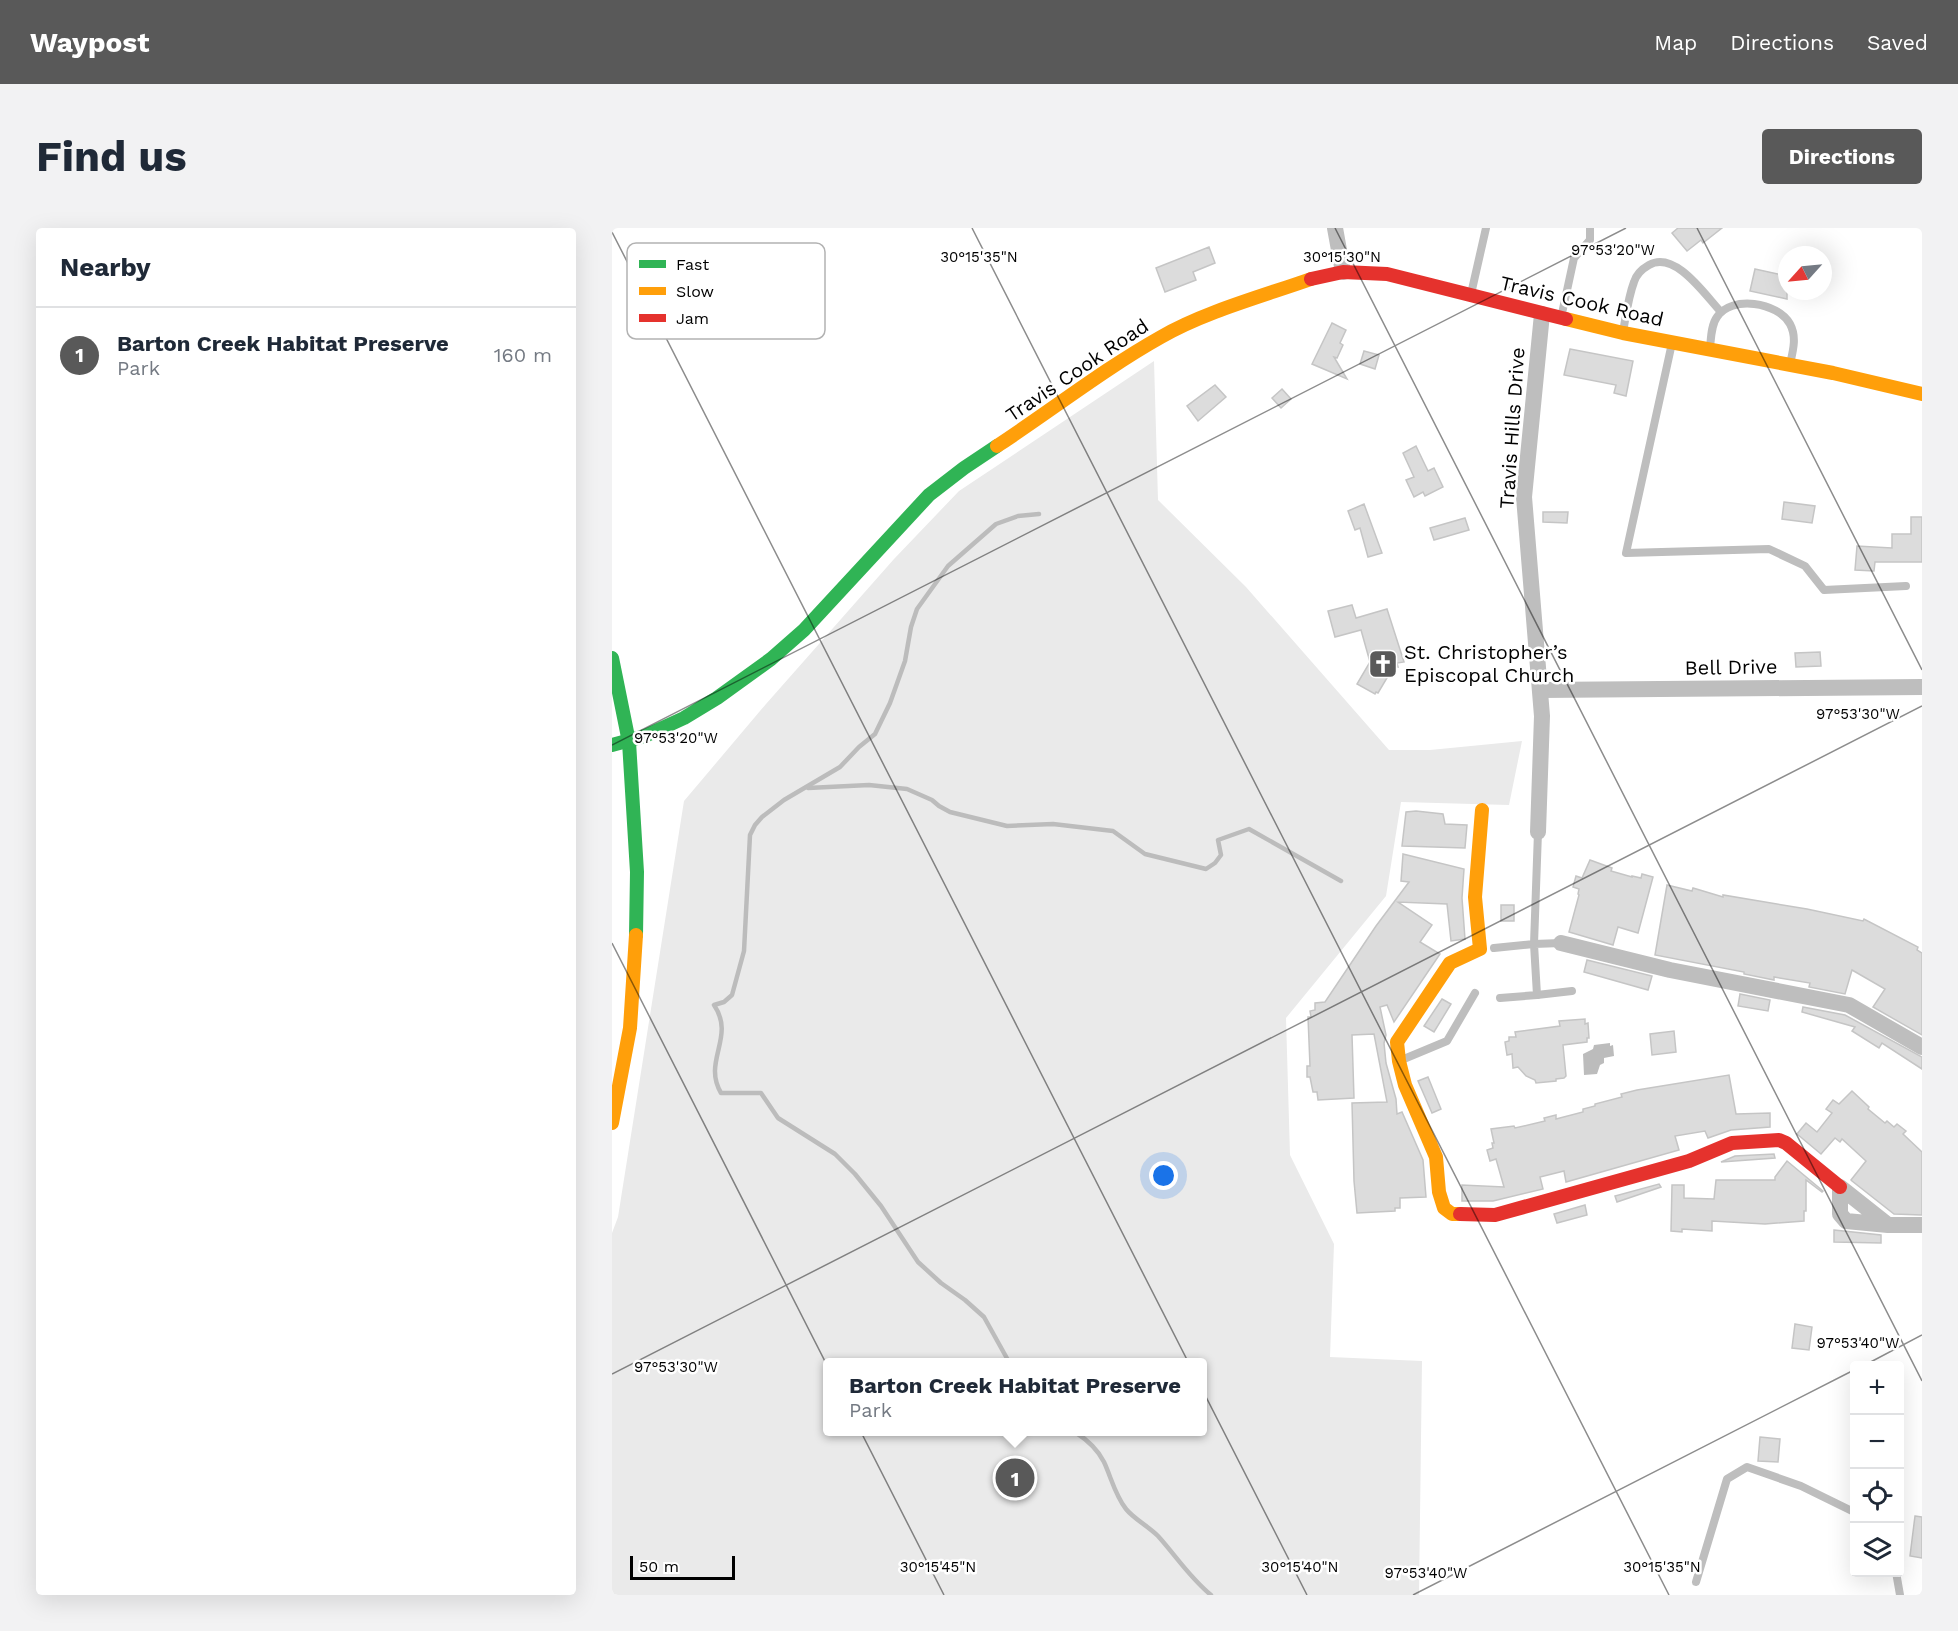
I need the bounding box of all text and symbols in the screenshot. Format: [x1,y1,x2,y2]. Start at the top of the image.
text: Waypost [30,26,149,59]
text: Map [1654,30,1697,55]
text: Directions [1730,30,1834,55]
text: Saved [1867,30,1928,55]
button: Directions [1762,129,1922,184]
text: Find us [36,132,187,181]
text: 97°53'20"W [1571,241,1655,259]
legend [627,243,825,339]
north arrow [1778,246,1832,300]
text: 30°15'35"N [940,248,1018,266]
text: 30°15'30"N [1303,248,1381,266]
text: Nearby [60,252,151,282]
text: Fast [676,255,709,274]
street label: Travis Cook Road [1498,271,1666,331]
text: Slow [676,282,714,301]
text: Jam [676,309,709,328]
street label: Travis Cook Road [1001,313,1153,427]
text: Barton Creek Habitat Preserve [117,331,449,356]
text: 1 [75,343,84,367]
text: 160 m [494,343,552,367]
street label: Travis Hills Drive [1494,346,1530,510]
text: Park [117,356,160,380]
place label: St. Christopher’s Episcopal Church [1404,640,1574,687]
church icon: St. Christopher’s Episcopal Church [1367,648,1399,680]
street label: Bell Drive [1684,654,1778,680]
text: 97°53'30"W [1816,705,1900,723]
text: 97°53'20"W [634,729,718,747]
your location [1149,1161,1178,1190]
text: 97°53'40"W [1817,1334,1899,1352]
text: 97°53'30"W [634,1358,718,1376]
popup [823,1358,1207,1436]
map controls [1850,1361,1904,1577]
button: + [1850,1361,1904,1415]
text: Barton Creek Habitat Preserve [849,1373,1181,1398]
text: Park [849,1398,892,1422]
button: − [1850,1415,1904,1469]
pin: 1 [996,1456,1034,1500]
button: locate [1850,1469,1904,1523]
button: layers [1850,1523,1904,1577]
scale bar [630,1553,735,1580]
text: 50 m [639,1557,679,1576]
text: 30°15'45"N [900,1558,976,1576]
text: 30°15'40"N [1261,1558,1339,1576]
text: 30°15'35"N [1623,1558,1701,1576]
text: 97°53'40"W [1385,1564,1467,1582]

